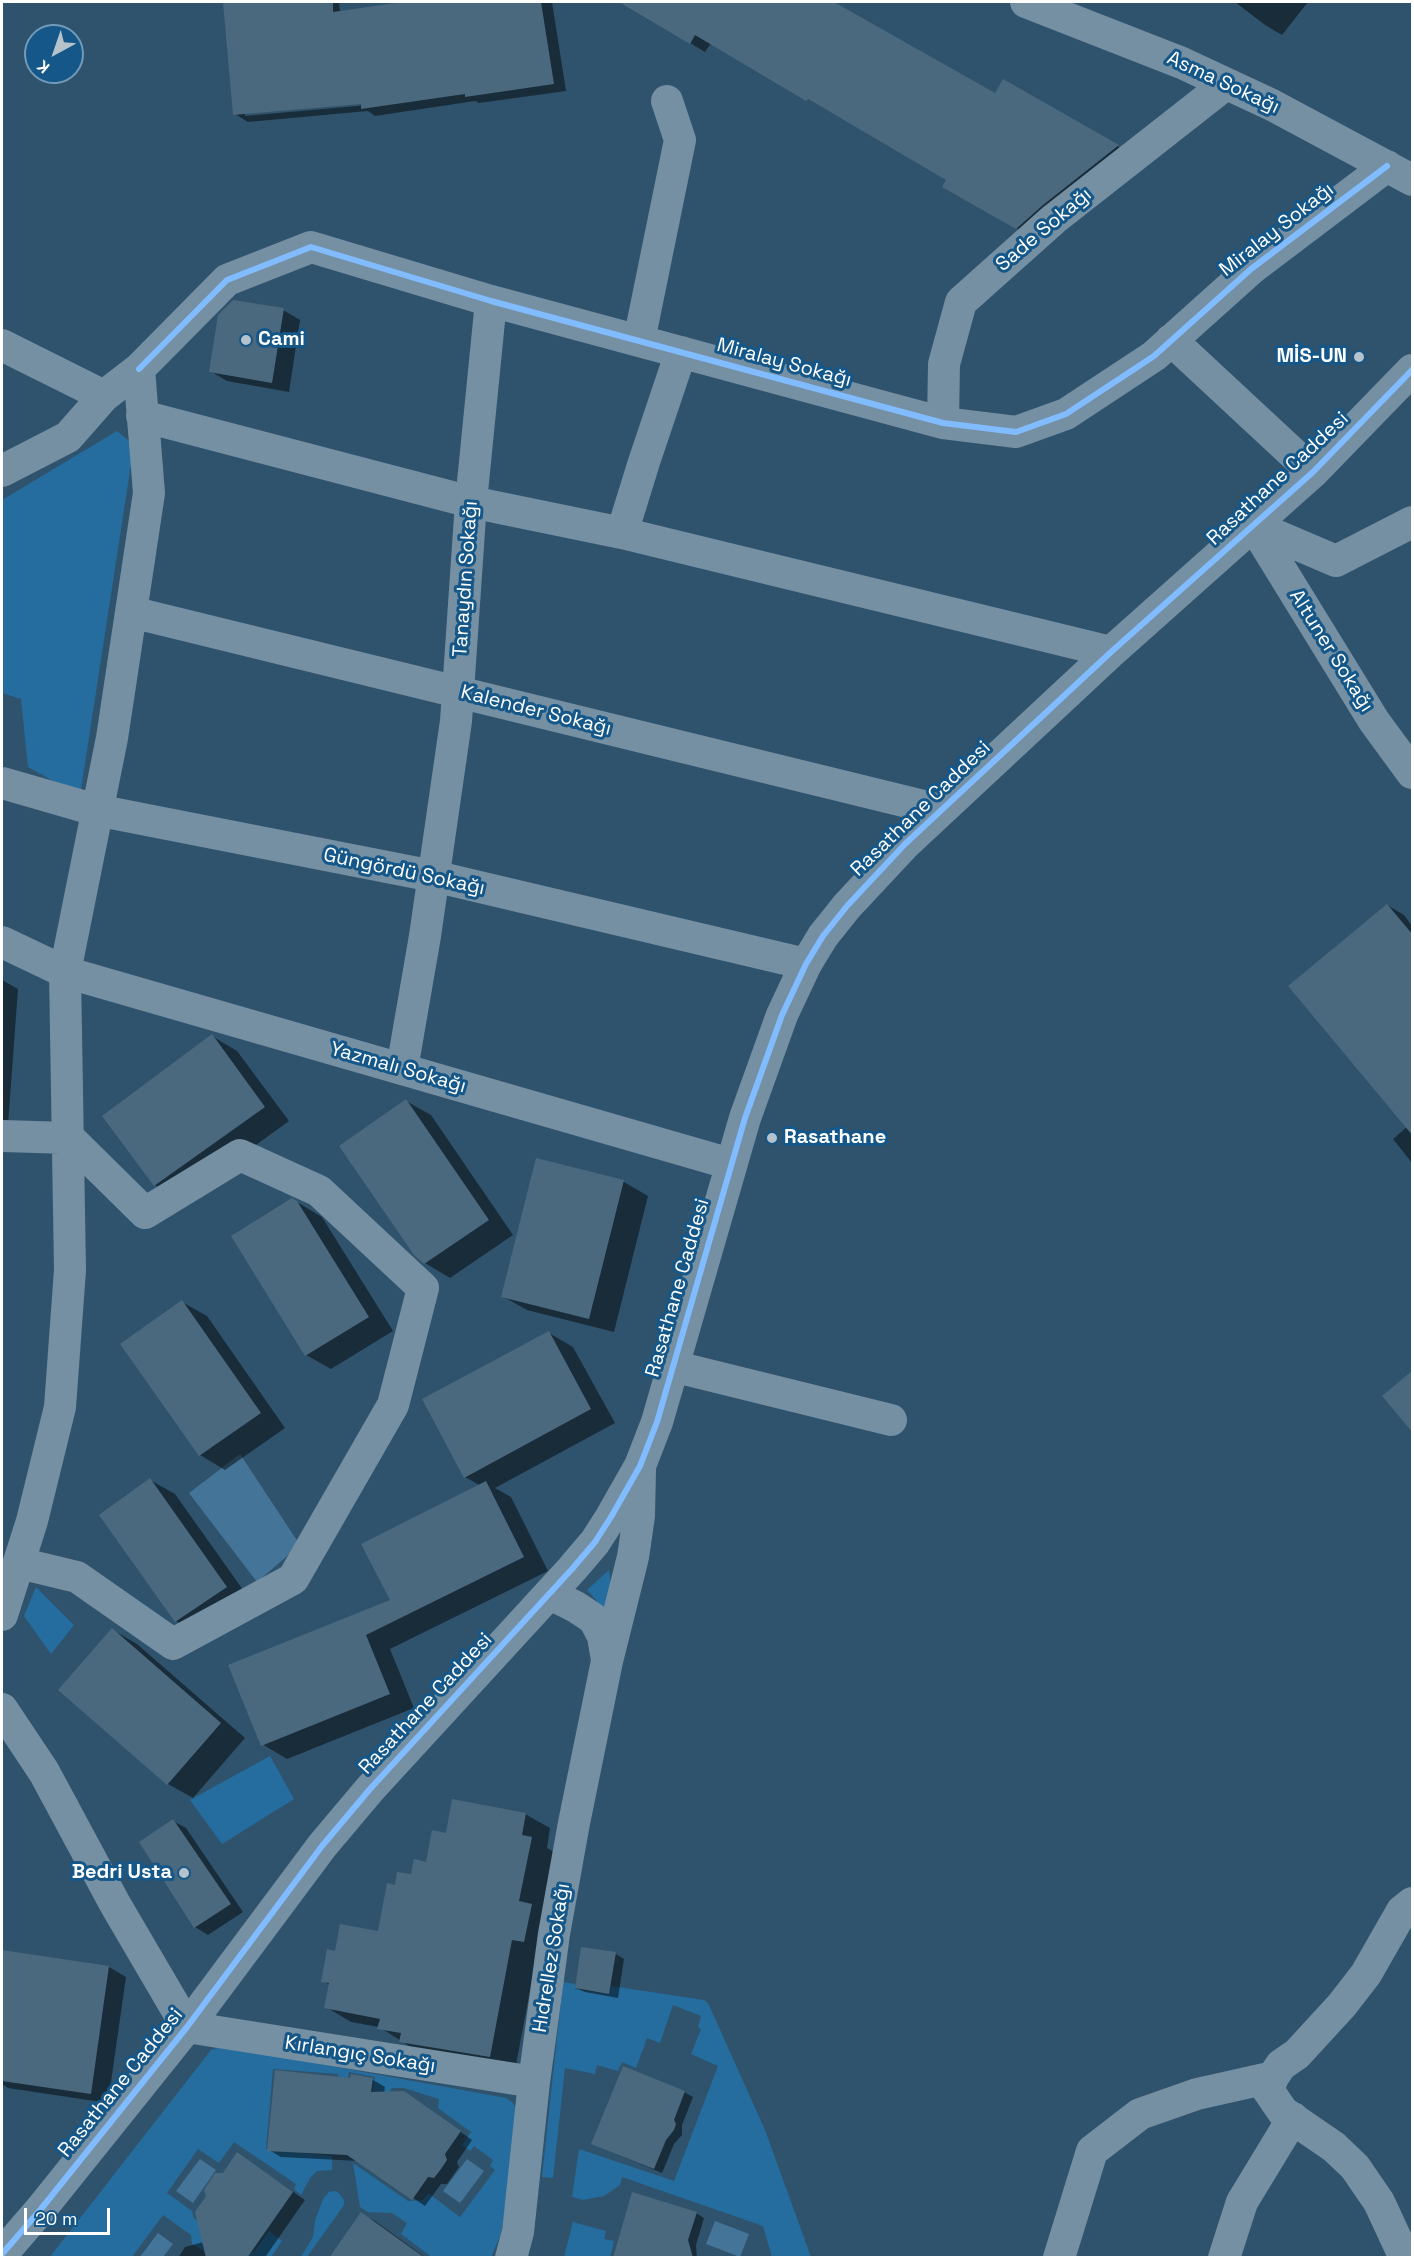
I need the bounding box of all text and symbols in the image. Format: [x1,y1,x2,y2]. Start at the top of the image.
north arrow [24,24,84,84]
street label: Asma Sokağı [1163,47,1283,119]
text: K [33,55,54,78]
street label: Miralay Sokağı [1215,178,1339,282]
street label: Sade Sokağı [991,183,1097,277]
place label: Cami [258,328,305,352]
marker: Cami [239,333,253,347]
street label: Miralay Sokağı [714,333,854,393]
place label: MİS-UN [1276,345,1347,369]
marker: MİS-UN [1352,350,1366,364]
street label: Rasathane Caddesi [1202,407,1354,551]
street label: Tanaydın Sokağı [449,500,483,658]
street label: Altuner Sokağı [1284,585,1378,717]
street label: Kalender Sokağı [458,681,614,741]
street label: Rasathane Caddesi [846,736,996,882]
street label: Güngördü Sokağı [321,843,487,901]
street label: Yazmalı Sokağı [327,1037,469,1099]
place label: Rasathane [784,1126,886,1150]
marker: Rasathane [765,1131,779,1145]
street label: Rasathane Caddesi [641,1196,715,1380]
street label: Rasathane Caddesi [354,1628,498,1780]
place label: Bedri Usta [72,1861,172,1885]
marker: Bedri Usta [177,1866,191,1880]
street label: Hıdrellez Sokağı [528,1882,576,2034]
street label: Rasathane Caddesi [54,2004,188,2162]
street label: Kırlangıç Sokağı [283,2031,437,2079]
scale bar [27,2196,112,2234]
text: 20 m [35,2207,78,2230]

